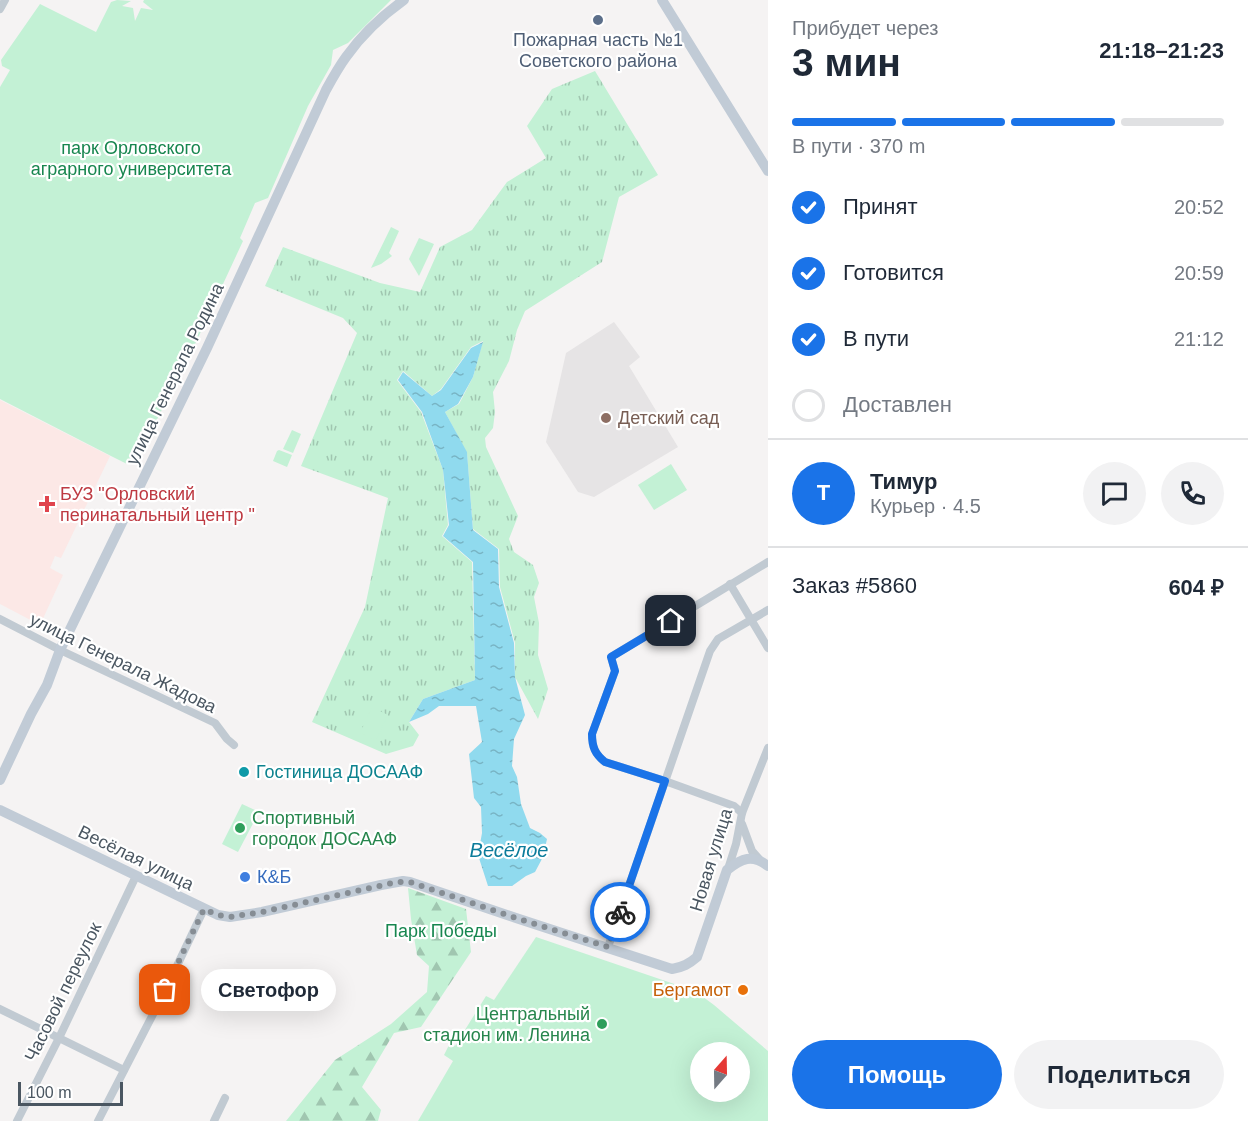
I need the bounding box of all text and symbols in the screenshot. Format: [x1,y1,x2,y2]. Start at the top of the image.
marker: Пожарная часть №1 Советского района [591,13,605,27]
text: Прибудет через [792,17,938,39]
place label: Пожарная часть №1 Советского района [513,30,683,71]
text: 21:18–21:23 [1099,38,1224,63]
text: 3 мин [792,41,901,84]
text: В пути · 370 m [792,135,925,157]
park label: парк Орловского аграрного университета [31,138,232,179]
icon: check [792,191,825,224]
text: Принят [843,194,917,219]
text: 20:52 [1174,196,1224,218]
icon: check [792,257,825,290]
text: Готовится [843,260,944,285]
text: 20:59 [1174,262,1224,284]
street label: улица Генерала Родина [122,279,228,468]
icon: check [792,323,825,356]
text: В пути [843,326,909,351]
text: 21:12 [1174,328,1224,350]
text: Доставлен [843,392,952,417]
place label: Детский сад [618,408,720,428]
marker: Детский сад [599,411,613,425]
button: chat [1083,462,1146,525]
button: phone [1161,462,1224,525]
text: Тимур [870,469,938,494]
text: Т [817,480,830,505]
place label: БУЗ "Орловский перинатальный центр " [60,484,255,525]
marker: БУЗ "Орловский перинатальный центр " [38,495,56,513]
text: Курьер · 4.5 [870,495,981,517]
text: Заказ #5860 [792,573,917,598]
text: 604 ₽ [1168,575,1224,600]
pin [645,595,696,646]
icon: home [654,604,687,637]
street label: улица Генерала Жадова [26,609,221,717]
place label: Гостиница ДОСААФ [256,762,423,782]
marker: Гостиница ДОСААФ [237,765,251,779]
street label: Новая улица [686,805,736,914]
place label: Спортивный городок ДОСААФ [252,808,397,849]
street label: Весёлая улица [75,821,198,895]
marker: Спортивный городок ДОСААФ [233,821,247,835]
water label: Весёлое [470,839,548,861]
place label: К&Б [257,867,291,887]
marker: К&Б [238,870,252,884]
courier [590,882,650,942]
icon: bike [604,896,637,929]
street label: Часовой переулок [21,919,105,1065]
park label: Парк Победы [385,921,497,941]
pin [139,964,190,1015]
callout: Светофор [201,969,336,1011]
icon: bag [148,973,181,1006]
text: Светофор [218,979,319,1001]
place label: Бергамот [653,980,731,1000]
marker: Бергамот [736,983,750,997]
place label: Центральный стадион им. Ленина [423,1004,591,1045]
marker: Центральный стадион им. Ленина [595,1017,609,1031]
button: Помощь [792,1040,1002,1109]
button: Поделиться [1014,1040,1224,1109]
north arrow [690,1042,750,1102]
map controls [690,1042,750,1102]
scale bar [18,1079,123,1106]
text: 100 m [27,1084,71,1101]

